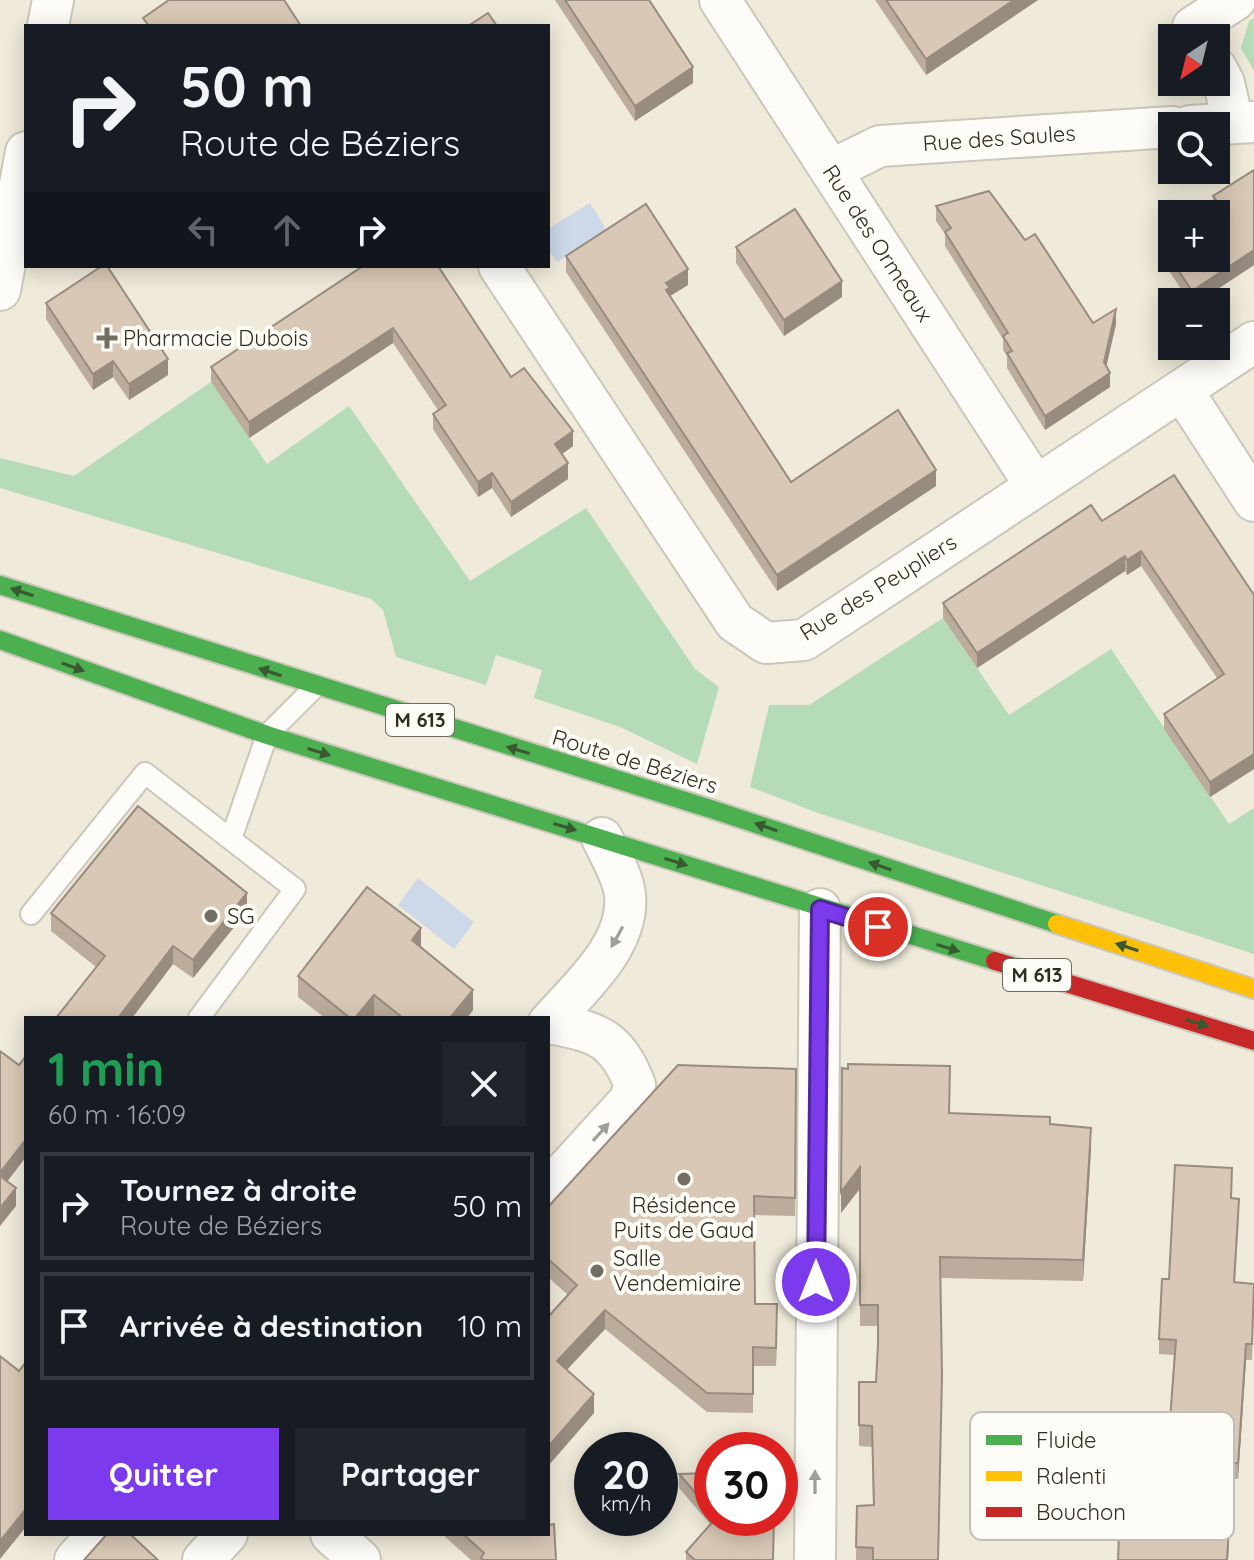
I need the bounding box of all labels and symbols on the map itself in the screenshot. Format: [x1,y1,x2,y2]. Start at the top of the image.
north arrow [1158,24,1230,96]
street label: Rue des Saules [922,119,1076,157]
street label: Rue des Ormeaux [817,159,939,327]
place label: Pharmacie Dubois [123,324,308,352]
marker: Pharmacie Dubois [98,329,116,347]
street label: Rue des Peupliers [794,528,962,646]
one-way arrow [10,585,34,598]
one-way arrow [61,661,85,674]
one-way arrow [257,665,281,678]
road number: M 613 [386,704,454,736]
street label: Route de Béziers [549,723,721,799]
one-way arrow [505,743,529,756]
one-way arrow [308,746,332,758]
one-way arrow [553,821,577,834]
one-way arrow [753,821,777,833]
one-way arrow [664,856,688,869]
one-way arrow [867,859,891,871]
pin [844,893,912,961]
place label: SG [227,902,255,930]
marker: SG [202,907,220,925]
one-way arrow [610,926,624,948]
one-way arrow [1114,940,1138,953]
one-way arrow [937,942,961,955]
road number: M 613 [1003,959,1071,991]
one-way arrow [1185,1017,1209,1030]
one-way arrow [591,1123,609,1142]
marker: Résidence Puits de Gaud [675,1170,693,1188]
place label: Résidence Puits de Gaud [614,1191,754,1244]
position arrow [774,1240,858,1324]
place label: Salle Vendemiaire [613,1244,741,1297]
marker: Salle Vendemiaire [588,1262,606,1280]
legend [970,1412,1234,1540]
text: Fluide [1036,1426,1096,1454]
speed limit sign: 30 [694,1432,798,1536]
text: Ralenti [1036,1462,1106,1490]
one-way arrow [809,1469,821,1494]
text: Bouchon [1036,1498,1126,1526]

